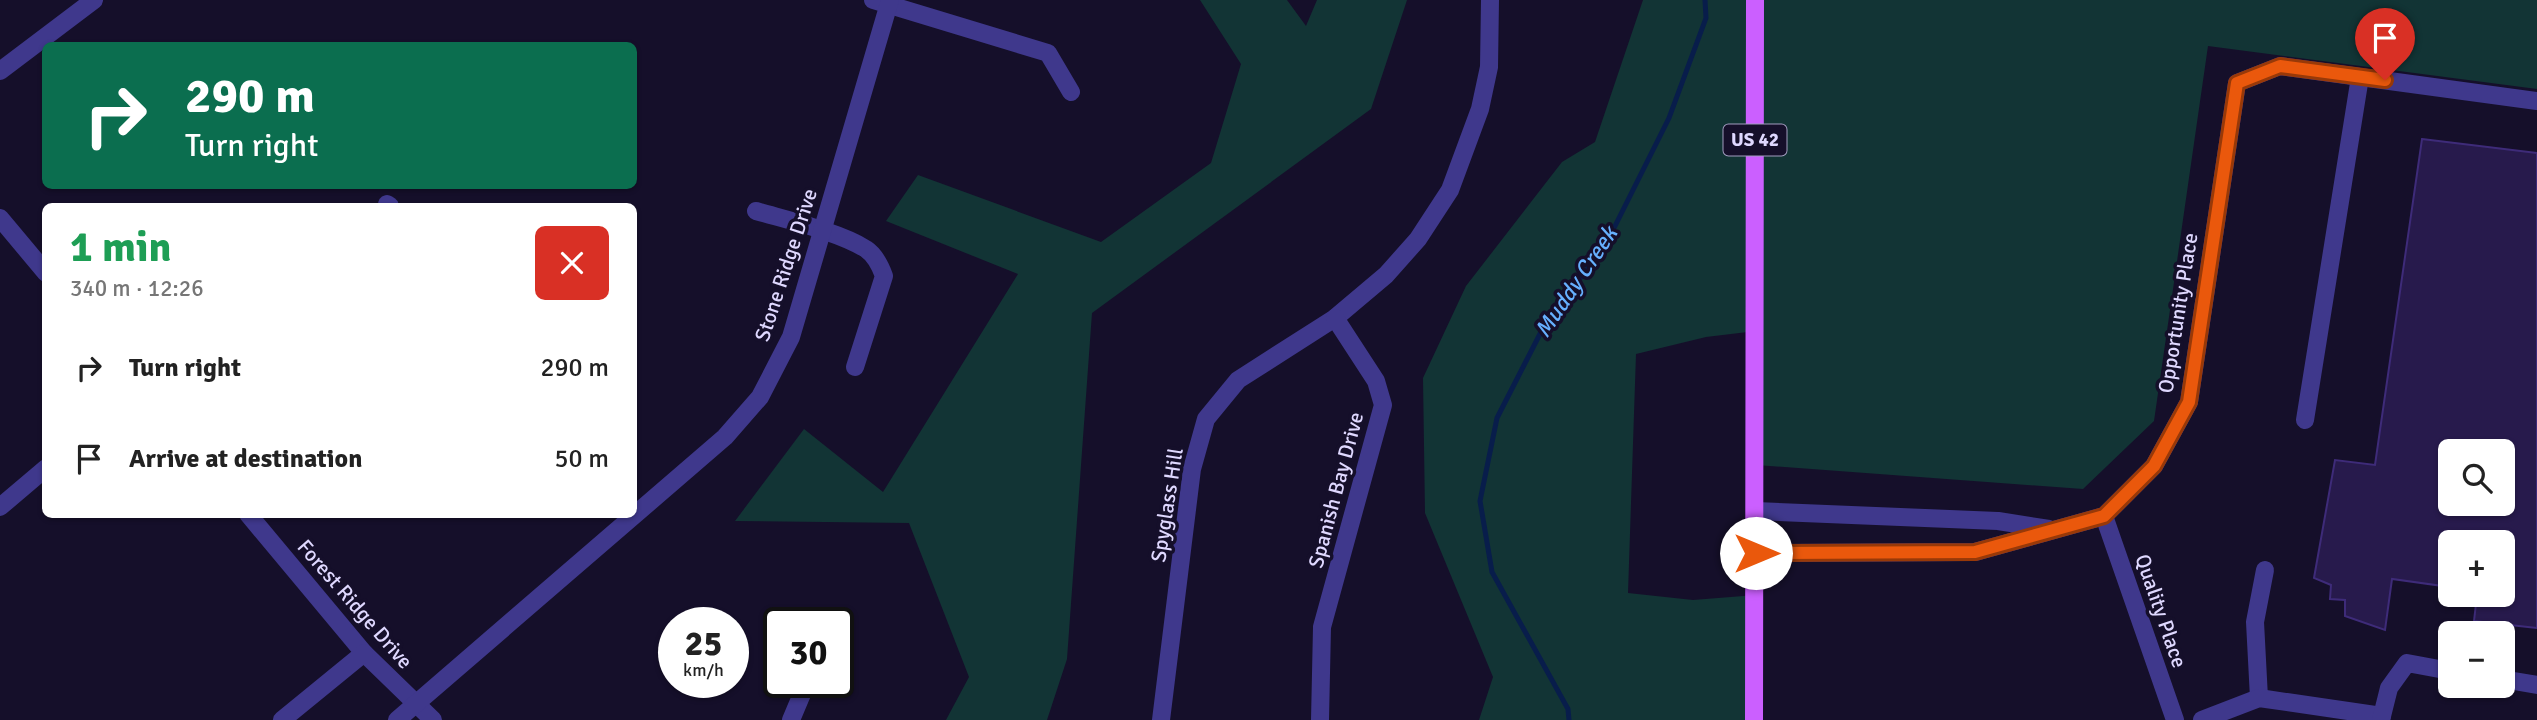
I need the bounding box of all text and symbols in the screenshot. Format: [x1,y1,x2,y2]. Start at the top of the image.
pin [2355,8,2415,80]
icon: arrive [2366,19,2404,57]
text: 290 m [185,66,315,126]
icon: right [70,70,161,161]
road number: US 42 [1724,124,1786,156]
text: Turn right [185,126,318,165]
street label: Stone Ridge Drive [749,185,823,345]
water label: Muddy Creek [1528,219,1625,343]
text: 1 min [70,222,171,273]
button: close [535,226,609,300]
street label: Opportunity Place [2152,231,2204,395]
text: 340 m · 12:26 [70,274,204,303]
icon: right [70,349,108,387]
text: Turn right [129,352,241,384]
text: 290 m [540,352,609,384]
street label: Spanish Bay Drive [1303,409,1369,571]
map controls [2438,439,2515,698]
button: search [2438,439,2515,516]
icon: arrive [70,440,108,478]
text: Arrive at destination [129,443,362,475]
text: 50 m [554,443,609,475]
street label: Spyglass Hill [1145,446,1189,564]
position arrow [1719,516,1793,590]
button: + [2438,530,2515,607]
street label: Forest Ridge Drive [292,534,418,674]
street label: Quality Place [2129,551,2193,671]
speed limit sign: 30 [763,607,854,698]
button: − [2438,621,2515,698]
text: 25 [685,622,722,665]
text: km/h [683,659,724,681]

